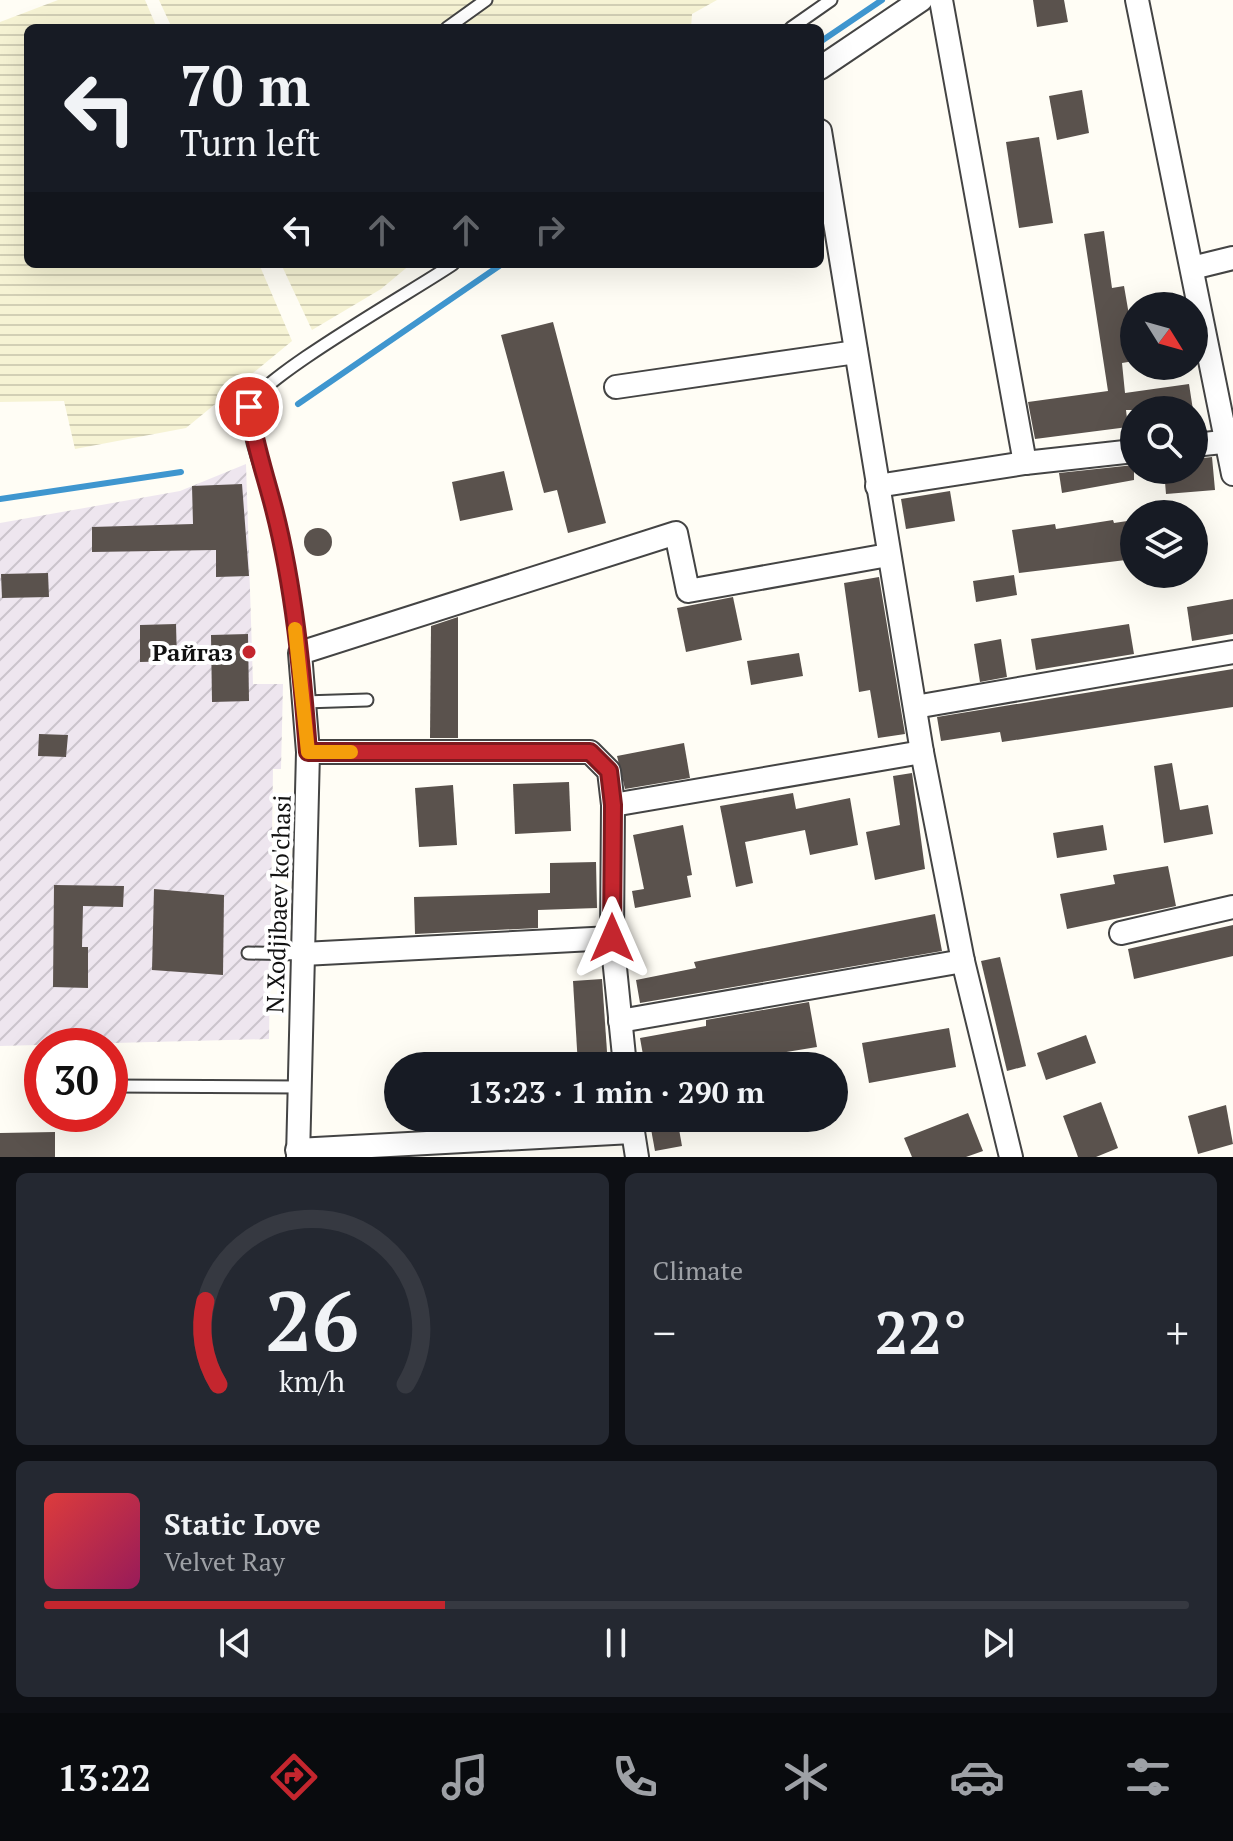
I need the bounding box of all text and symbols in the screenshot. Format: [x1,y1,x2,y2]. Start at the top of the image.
text: 70 m [180,48,310,122]
icon: left [48,56,152,160]
text: Turn left [180,119,320,166]
icon: left [276,208,320,252]
icon: ahead [360,208,404,252]
icon: ahead [444,208,488,252]
icon: right [528,208,572,252]
north arrow [1120,292,1208,380]
map controls [1120,292,1208,588]
pin [215,373,283,441]
icon: arrive [227,385,271,429]
button: search [1120,396,1208,484]
button: layers [1120,500,1208,588]
place label: Райгаз [152,636,233,668]
marker: Райгаз [240,643,258,661]
street label: N.Xodjibaev ko'chasi [258,794,298,1014]
position arrow [570,896,654,980]
speed limit sign: 30 [24,1028,128,1132]
text: 13:23 · 1 min · 290 m [468,1072,764,1112]
text: Climate [653,1253,743,1287]
text: 26 [265,1265,359,1375]
text: 22° [874,1292,967,1371]
text: − [653,1303,676,1362]
text: + [1166,1303,1189,1362]
text: km/h [279,1362,345,1400]
text: Static Love [164,1504,321,1544]
text: Velvet Ray [164,1544,285,1578]
icon: previous [213,1621,257,1665]
icon: pause [594,1621,638,1665]
icon: next [976,1621,1020,1665]
icon: directions [266,1749,322,1805]
icon: music [437,1749,493,1805]
icon: phone [607,1749,663,1805]
icon: climate [778,1749,834,1805]
icon: car [949,1749,1005,1805]
icon: filters [1120,1749,1176,1805]
text: 13:22 [57,1754,151,1801]

